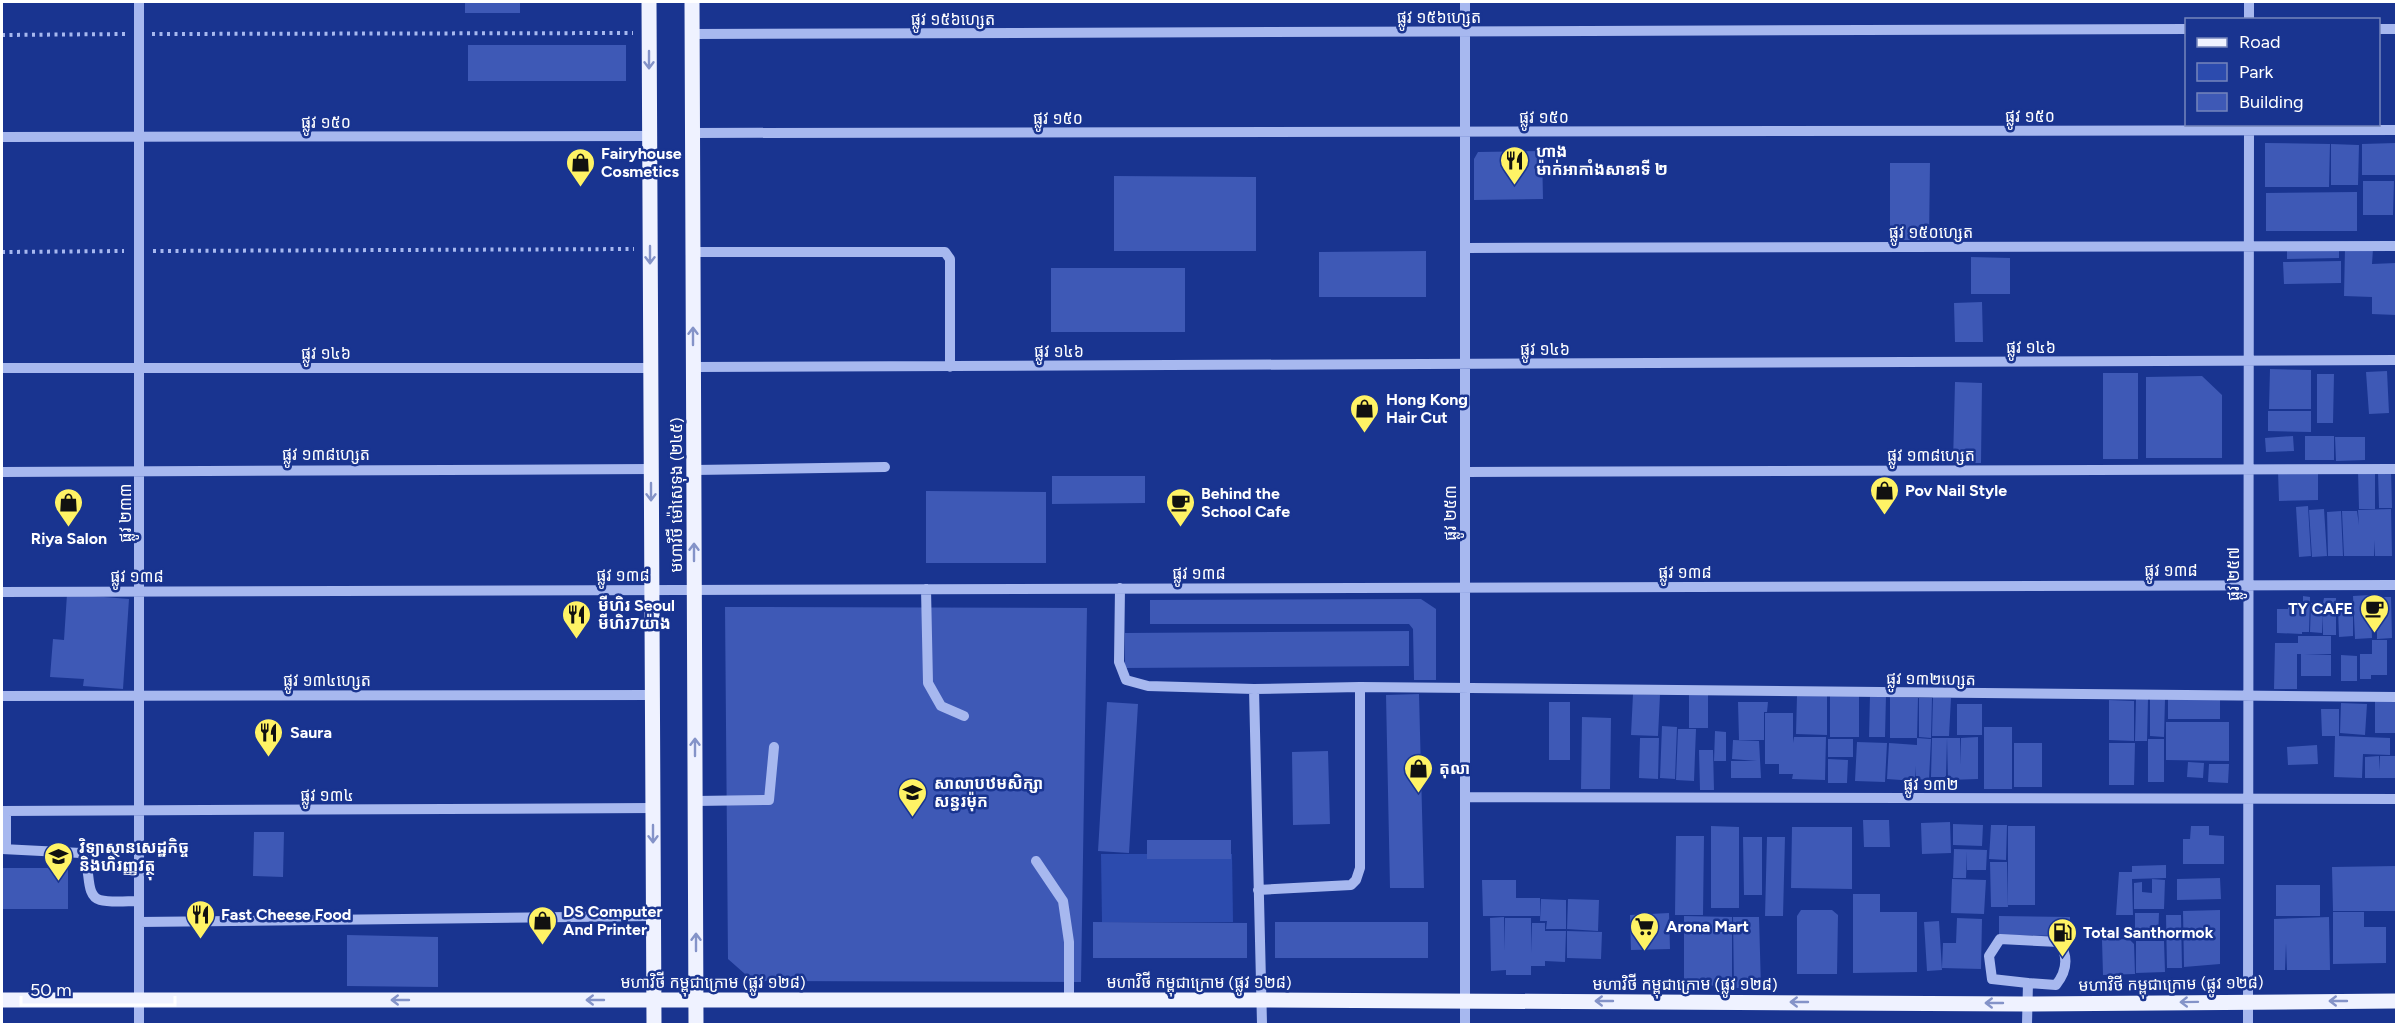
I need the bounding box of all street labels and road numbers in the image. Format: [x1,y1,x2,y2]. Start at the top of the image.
street label: ផ្លូវ ១៥៦ហ្សេត [1397,8,1481,31]
street label: ផ្លូវ ១៥៦ហ្សេត [911,10,995,33]
street label: ផ្លូវ ១៥០ [2005,107,2055,130]
street label: ផ្លូវ ១៥០ [1519,108,1569,131]
street label: ផ្លូវ ១៥០ [1033,109,1083,132]
street label: ផ្លូវ ១៥០ [301,113,351,136]
street label: ផ្លូវ ១៥០ហ្សេត [1889,223,1973,246]
street label: ផ្លូវ ១៤៦ [2006,338,2056,361]
street label: ផ្លូវ ១៤៦ [1520,340,1570,363]
street label: ផ្លូវ ១៤៦ [1034,342,1084,365]
street label: ផ្លូវ ១៤៦ [301,344,351,367]
street label: មហាវិថី ម៉ៅសេទុង (២៤៥) [665,417,687,573]
street label: ផ្លូវ ១៣៨ហ្សេត [282,445,370,468]
street label: ផ្លូវ ១៣៨ហ្សេត [1887,446,1975,469]
street label: ផ្លូវ ២៣៣ [116,484,139,542]
street label: ផ្លូវ ២៥៣ [1441,485,1464,541]
street label: ផ្លូវ ២៥៧ [2224,547,2247,601]
street label: ផ្លូវ ១៣៨ [2144,561,2198,584]
street label: ផ្លូវ ១៣៨ [1658,563,1712,586]
street label: ផ្លូវ ១៣៨ [1172,564,1226,587]
street label: ផ្លូវ ១៣៨ [596,566,650,589]
street label: ផ្លូវ ១៣៨ [110,567,164,590]
street label: ផ្លូវ ១៣២ហ្សេត [1886,669,1976,694]
street label: ផ្លូវ ១៣៤ហ្សេត [283,671,371,694]
street label: ផ្លូវ ១៣២ [1903,775,1959,798]
street label: ផ្លូវ ១៣៤ [300,786,354,809]
street label: មហាវិថី កម្ពុជាក្រោម (ផ្លូវ ១២៨) [620,971,806,997]
street label: មហាវិថី កម្ពុជាក្រោម (ផ្លូវ ១២៨) [1106,971,1292,997]
street label: មហាវិថី កម្ពុជាក្រោម (ផ្លូវ ១២៨) [2078,971,2264,1001]
street label: មហាវិថី កម្ពុជាក្រោម (ផ្លូវ ១២៨) [1592,973,1778,999]

